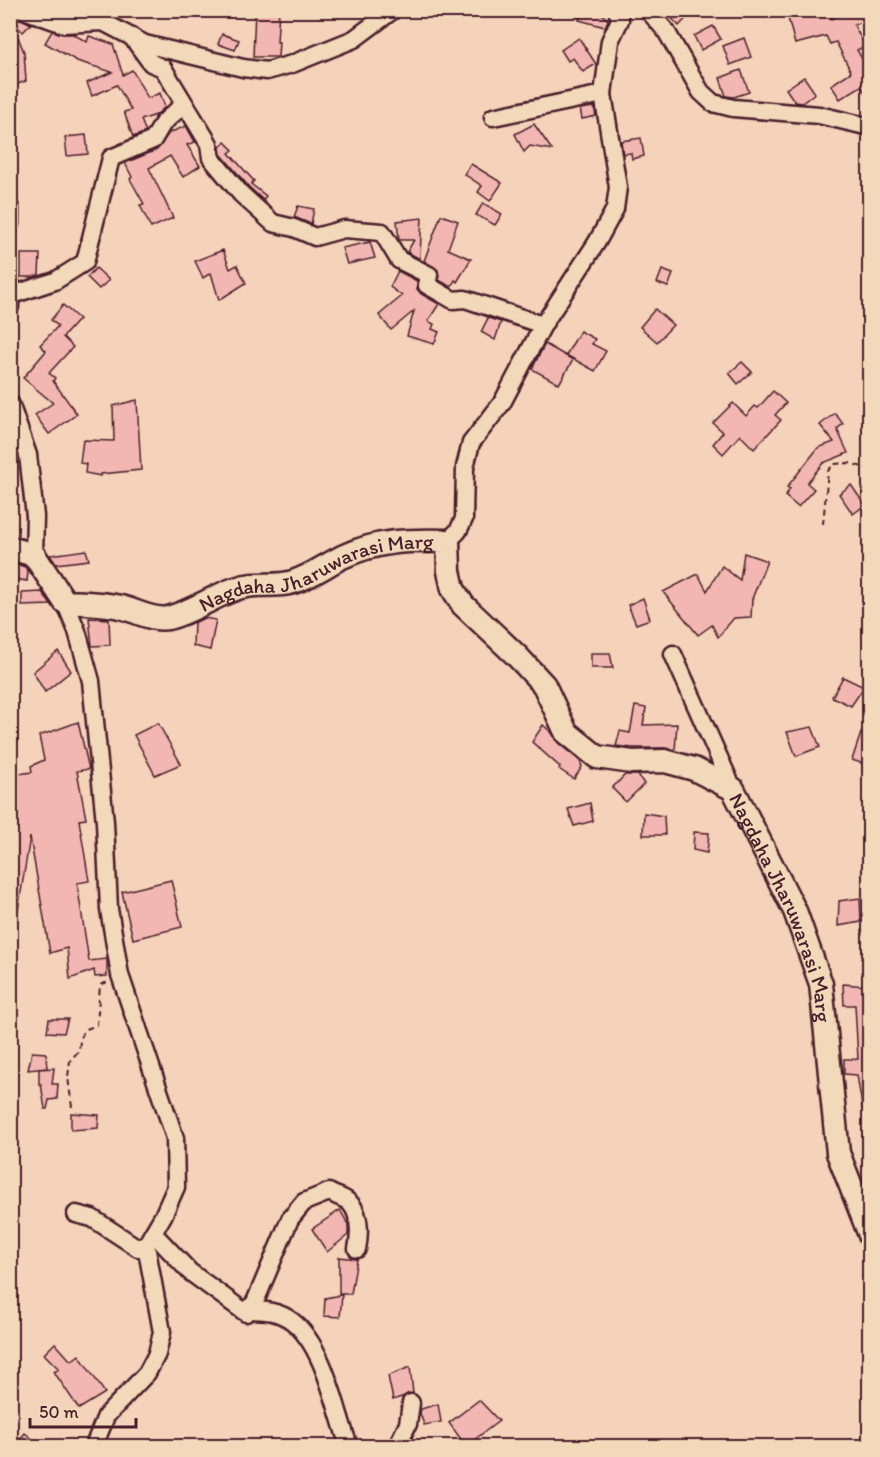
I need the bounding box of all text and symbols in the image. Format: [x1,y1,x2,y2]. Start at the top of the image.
street label: Nagdaha Jharuwarasi Marg [194,528,434,616]
street label: Nagdaha Jharuwarasi Marg [724,788,837,1024]
scale bar [30,1391,136,1429]
text: 50 m [39,1401,79,1423]

